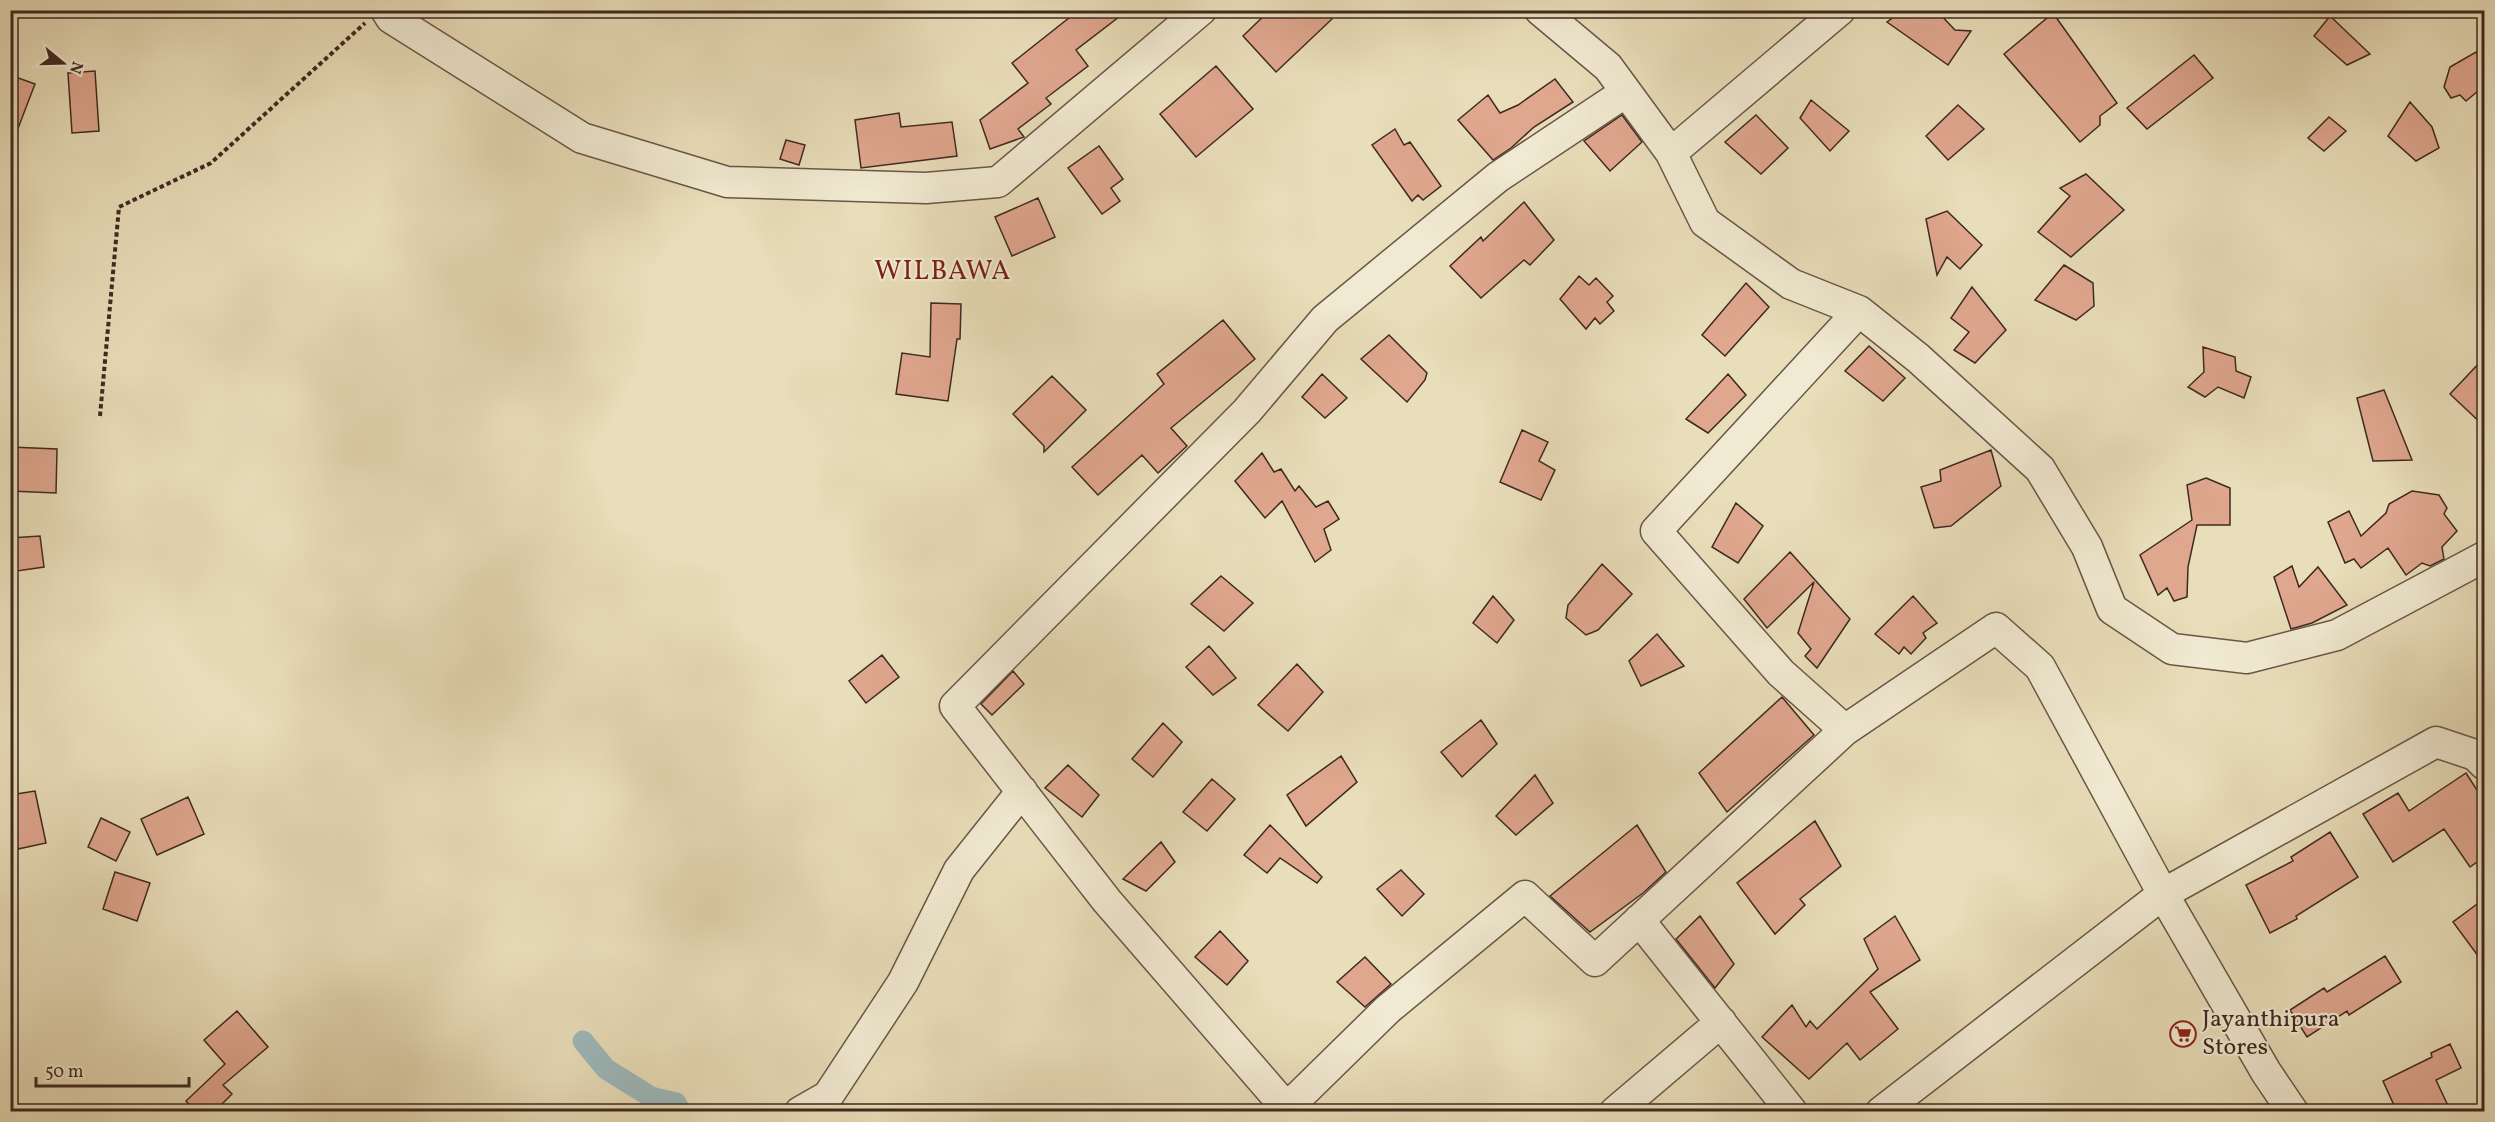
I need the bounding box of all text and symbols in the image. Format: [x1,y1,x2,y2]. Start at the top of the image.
north arrow [33,33,93,93]
text: N [63,58,88,77]
district label: WILBAWA [874,253,1012,291]
place label: Jayanthipura Stores [2202,1003,2340,1065]
supermarket icon: Jayanthipura Stores [2168,1019,2198,1049]
scale bar [36,1050,189,1088]
text: 50 m [45,1060,84,1085]

